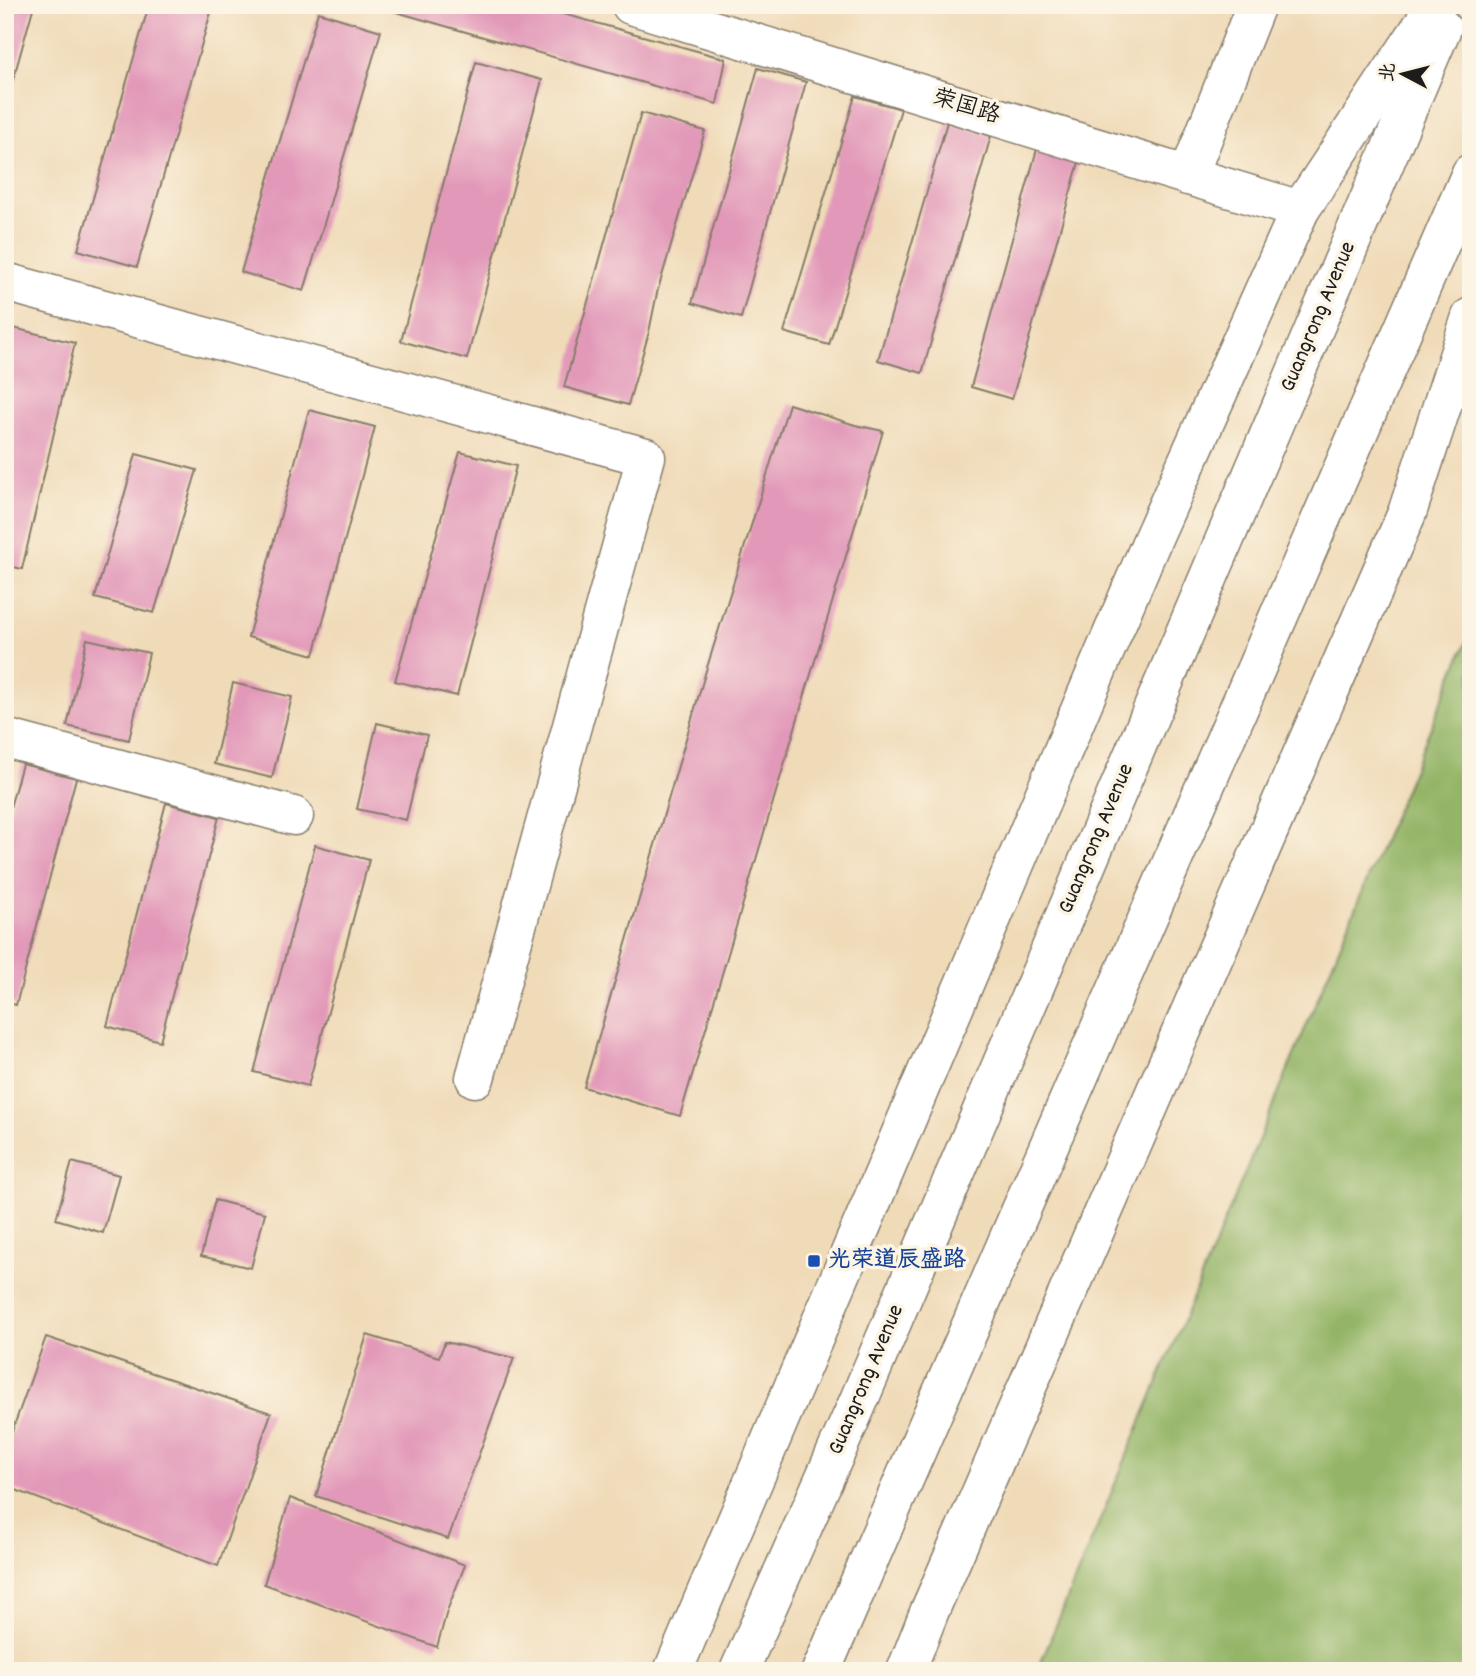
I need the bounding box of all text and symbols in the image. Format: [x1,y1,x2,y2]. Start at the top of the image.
north arrow [1368,38,1438,108]
text: 北 [1375,61,1404,83]
street label: 荣国路 [928,82,1004,134]
street label: Guangrong Avenue [1272,237,1366,397]
street label: Guangrong Avenue [1050,759,1144,919]
place label: 光荣道辰盛路 [828,1245,966,1278]
marker: 光荣道辰盛路 [806,1253,822,1269]
street label: Guangrong Avenue [820,1300,914,1460]

